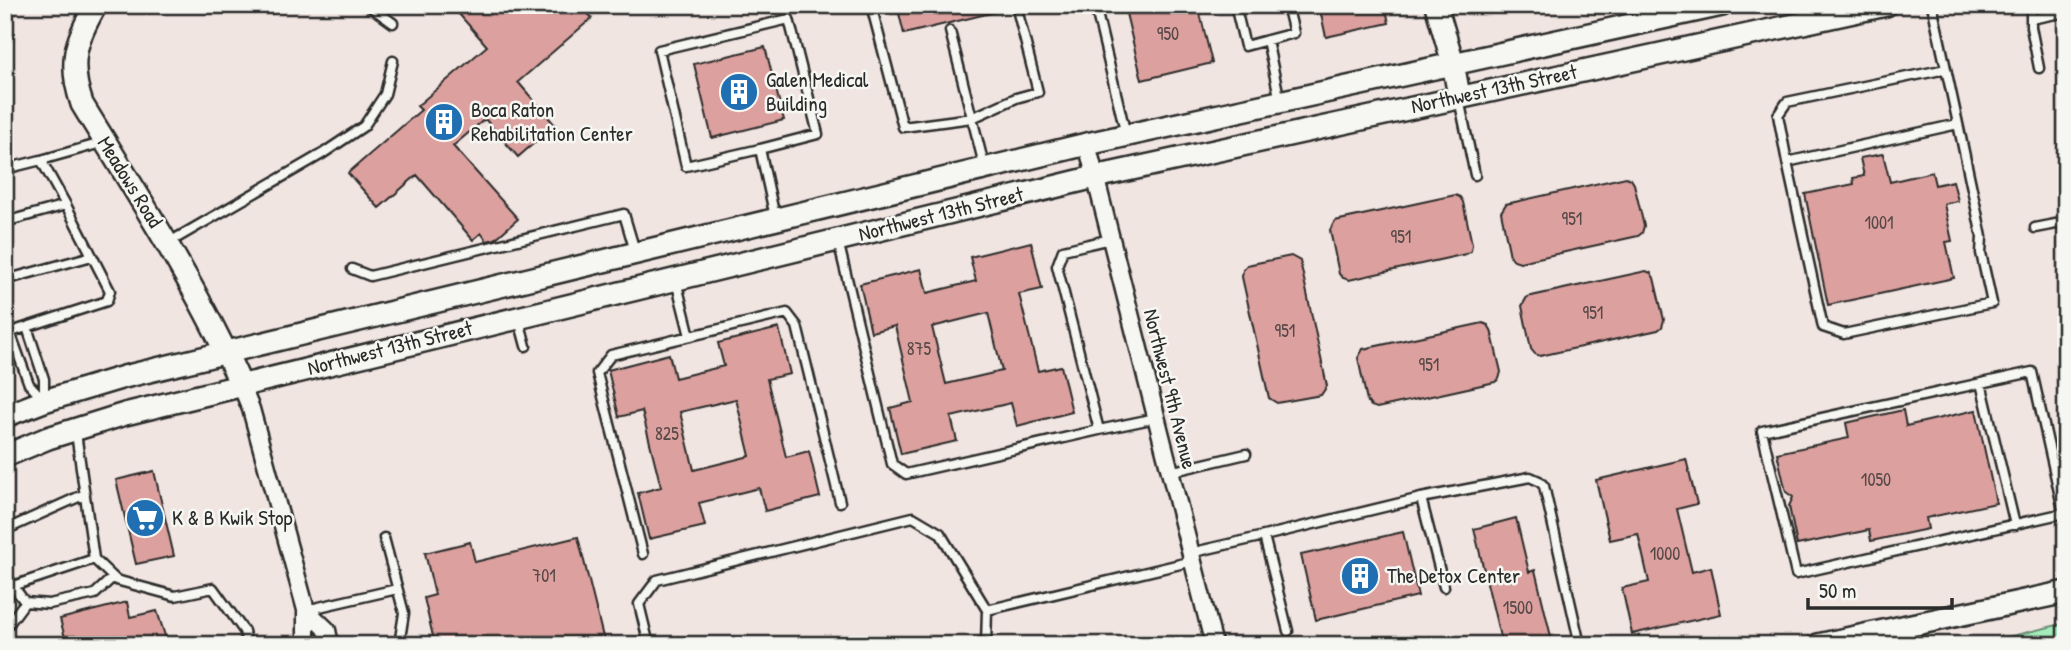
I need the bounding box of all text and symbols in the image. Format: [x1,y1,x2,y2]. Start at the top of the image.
house number: 950 [1157,21,1179,46]
street label: Northwest 13th Street [1408,57,1580,120]
place label: Galen Medical Building [766,65,869,118]
building icon: Galen Medical Building [718,71,760,113]
place label: Boca Raton Rehabilitation Center [471,95,633,148]
building icon: Boca Raton Rehabilitation Center [423,101,465,143]
street label: Meadows Road [91,130,170,233]
street label: Northwest 13th Street [855,179,1027,248]
house number: 951 [1562,206,1582,231]
house number: 1001 [1864,210,1894,235]
house number: 951 [1391,224,1411,249]
house number: 951 [1583,300,1603,325]
street label: Northwest 9th Avenue [1137,306,1204,472]
street label: Northwest 13th Street [304,313,476,382]
house number: 951 [1275,318,1295,343]
house number: 875 [907,336,932,361]
house number: 951 [1419,352,1439,377]
house number: 825 [655,421,679,446]
house number: 1050 [1861,467,1891,492]
supermarket icon: K & B Kwik Stop [124,497,166,539]
place label: K & B Kwik Stop [172,503,293,532]
house number: 1000 [1650,541,1680,566]
building icon: The Detox Center [1339,555,1381,597]
place label: The Detox Center [1387,561,1520,590]
house number: 701 [532,563,556,588]
scale bar [1808,566,1952,610]
text: 50 m [1819,576,1856,605]
house number: 1500 [1503,595,1533,620]

